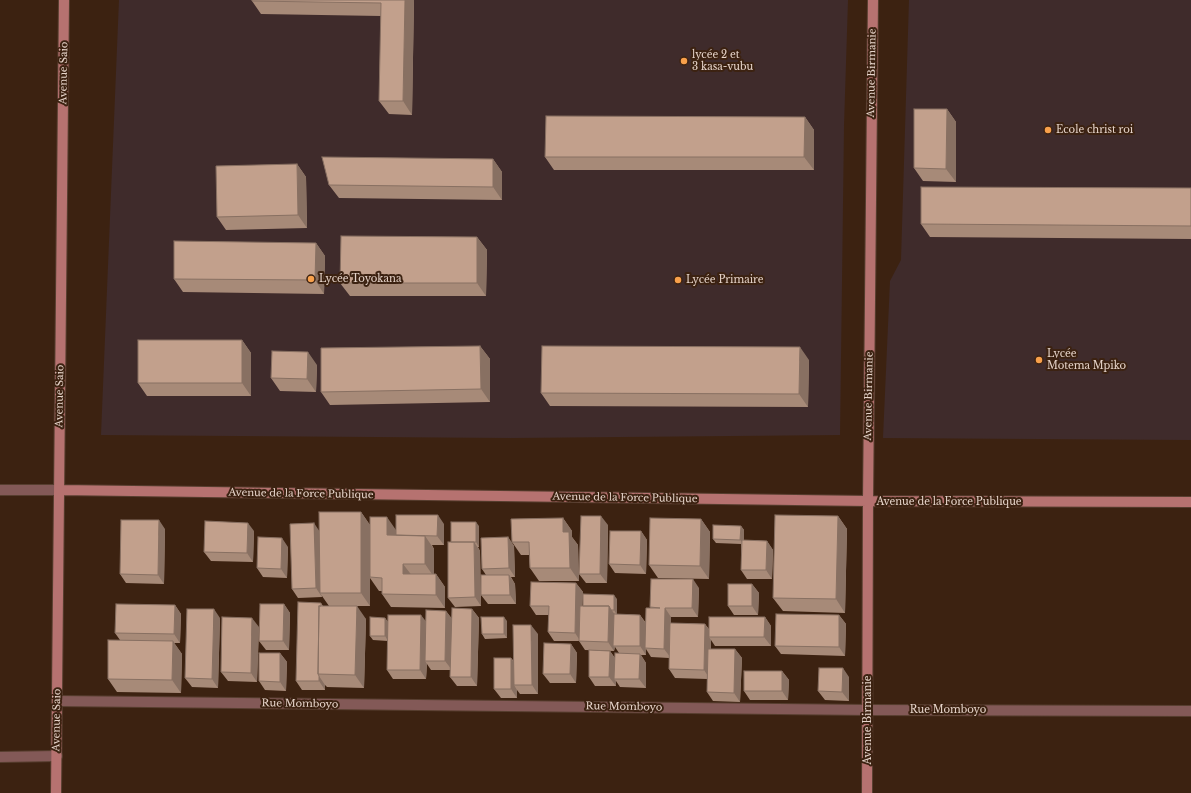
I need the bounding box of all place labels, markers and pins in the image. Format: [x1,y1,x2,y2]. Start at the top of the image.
place label: lycée 2 et 3 kasa-vubu [692,49,753,72]
marker: lycée 2 et 3 kasa-vubu [679,56,689,66]
place label: Ecole christ roi [1056,124,1133,136]
marker: Ecole christ roi [1043,125,1053,135]
place label: Lycée Toyokana [319,273,401,285]
marker: Lycée Toyokana [306,274,316,284]
place label: Lycée Primaire [686,274,764,286]
marker: Lycée Primaire [673,275,683,285]
place label: Lycée Motema Mpiko [1047,348,1126,372]
marker: Lycée Motema Mpiko [1034,355,1044,365]

